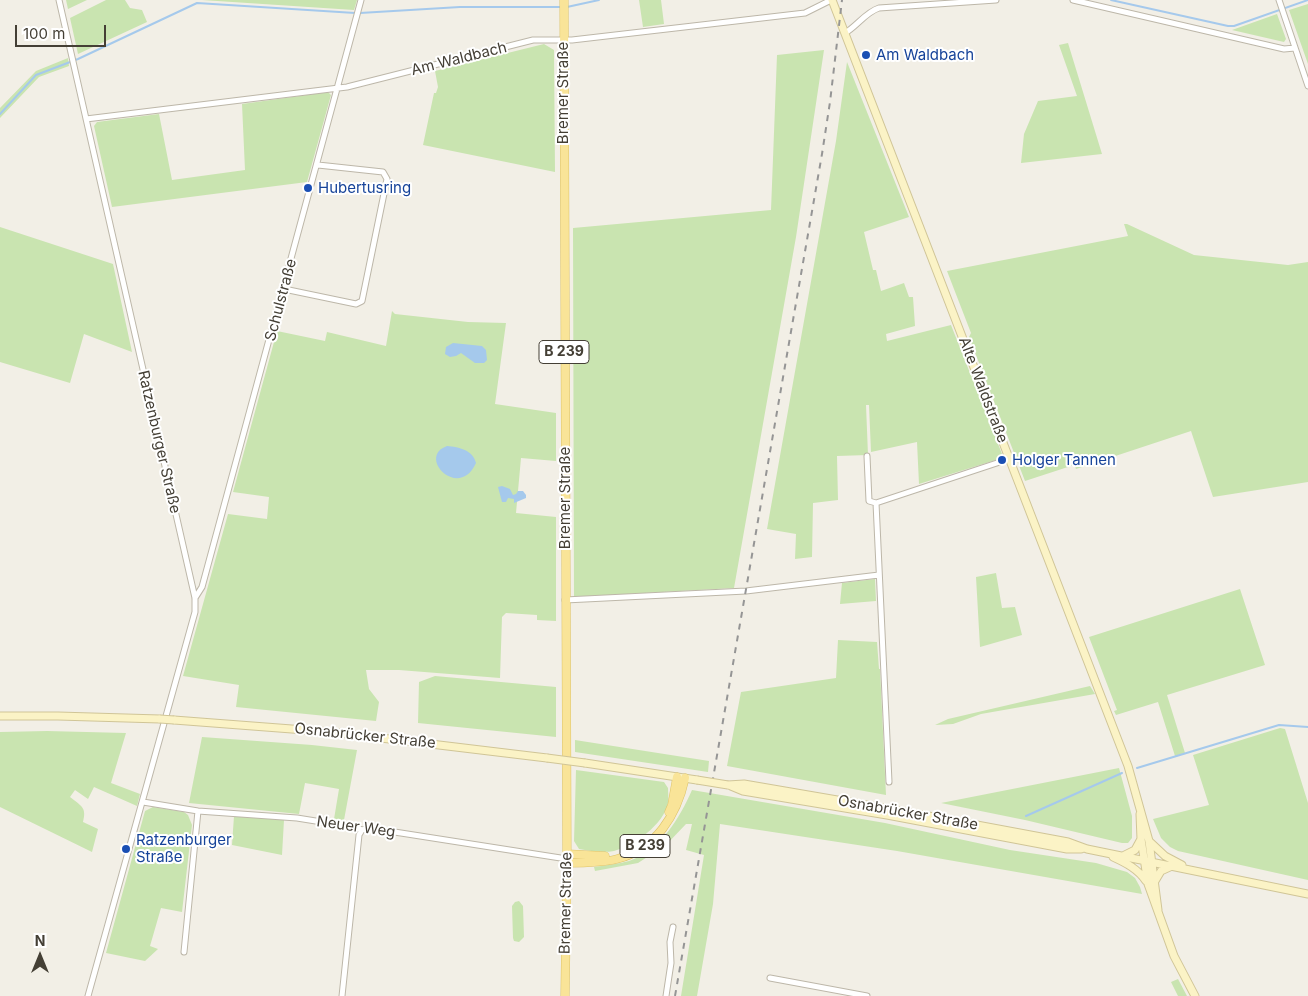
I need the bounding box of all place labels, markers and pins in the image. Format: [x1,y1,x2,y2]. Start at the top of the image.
place label: Am Waldbach [876,46,974,64]
marker: Am Waldbach [860,49,872,61]
place label: Hubertusring [318,179,411,197]
marker: Hubertusring [302,182,314,194]
place label: Holger Tannen [1012,451,1116,469]
marker: Holger Tannen [996,454,1008,466]
place label: Ratzenburger Straße [136,831,232,866]
marker: Ratzenburger Straße [120,843,132,855]

